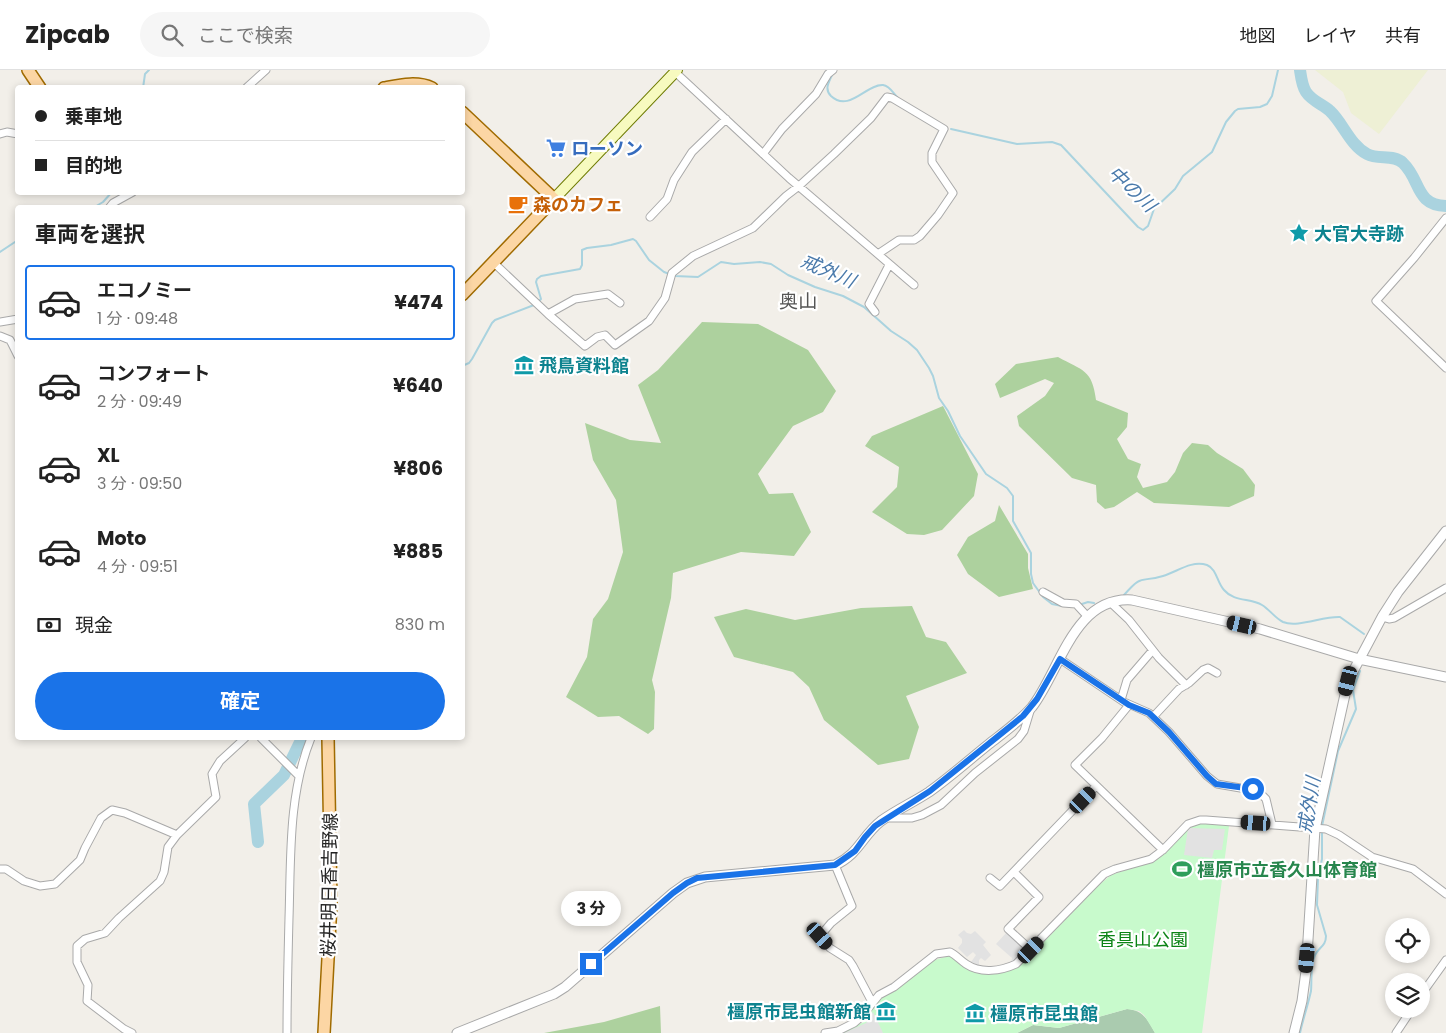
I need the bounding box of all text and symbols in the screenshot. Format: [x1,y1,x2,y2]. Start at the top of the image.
search box [140,12,490,57]
text: Zipcab [25,18,110,51]
icon: search [158,21,186,49]
text: ここで検索 [198,22,293,49]
text: 地図 [1240,23,1276,48]
text: レイヤ [1304,23,1357,48]
text: 共有 [1385,23,1421,48]
text: 乗車地 [65,103,122,130]
place label: ローソン [571,136,643,161]
supermarket icon: ローソン [545,137,567,159]
text: 目的地 [65,152,122,179]
water label: 中の川 [1102,160,1164,220]
place label: 森のカフェ [533,192,623,217]
cafe icon: 森のカフェ [507,193,529,215]
text: 車両を選択 [35,219,145,250]
place label: 大官大寺跡 [1314,221,1404,246]
place icon: 大官大寺跡 [1288,222,1310,244]
water label: 戒外川 [796,247,861,295]
text: エコノミー [97,277,192,304]
icon: car [37,280,82,325]
district label: 奥山 [779,288,817,315]
text: ¥474 [394,289,443,316]
text: 1 分 · 09:48 [97,307,178,330]
place label: 飛鳥資料館 [539,353,629,378]
museum icon: 飛鳥資料館 [513,354,535,376]
text: コンフォート [97,360,210,387]
icon: car [37,363,82,408]
text: ¥640 [393,372,443,399]
text: 2 分 · 09:49 [97,390,182,413]
text: XL [97,442,120,469]
icon: car [37,446,82,491]
text: ¥806 [393,455,443,482]
text: 3 分 · 09:50 [97,472,182,495]
text: Moto [97,525,146,552]
icon: car [37,529,82,574]
text: ¥885 [393,538,443,565]
text: 4 分 · 09:51 [97,555,178,578]
icon: cash [35,611,63,639]
text: 現金 [75,612,113,639]
text: 830 m [395,613,445,636]
car [1225,614,1258,636]
car [1337,665,1358,697]
button: 確定 [35,672,445,730]
water label: 戒外川 [1291,773,1327,835]
route start [1242,778,1264,800]
car [1067,784,1098,816]
street label: 桜井明日香吉野線 [315,813,343,957]
car [1240,814,1271,832]
place label: 橿原市立香久山体育館 [1197,857,1377,882]
sports icon: 橿原市立香久山体育館 [1171,858,1193,880]
callout: 3 分 [561,892,621,926]
text: 3 分 [576,897,606,920]
map controls [1385,918,1430,1018]
button: locate [1385,918,1430,963]
car [804,920,835,952]
park label: 香具山公園 [1098,927,1188,952]
car [1015,934,1046,966]
car [1298,942,1315,974]
route end [580,953,602,975]
button: layers [1385,973,1430,1018]
place label: 橿原市昆虫館新館 [727,999,871,1024]
museum icon: 橿原市昆虫館新館 [875,1000,897,1022]
place label: 橿原市昆虫館 [990,1001,1098,1026]
museum icon: 橿原市昆虫館 [964,1002,986,1024]

